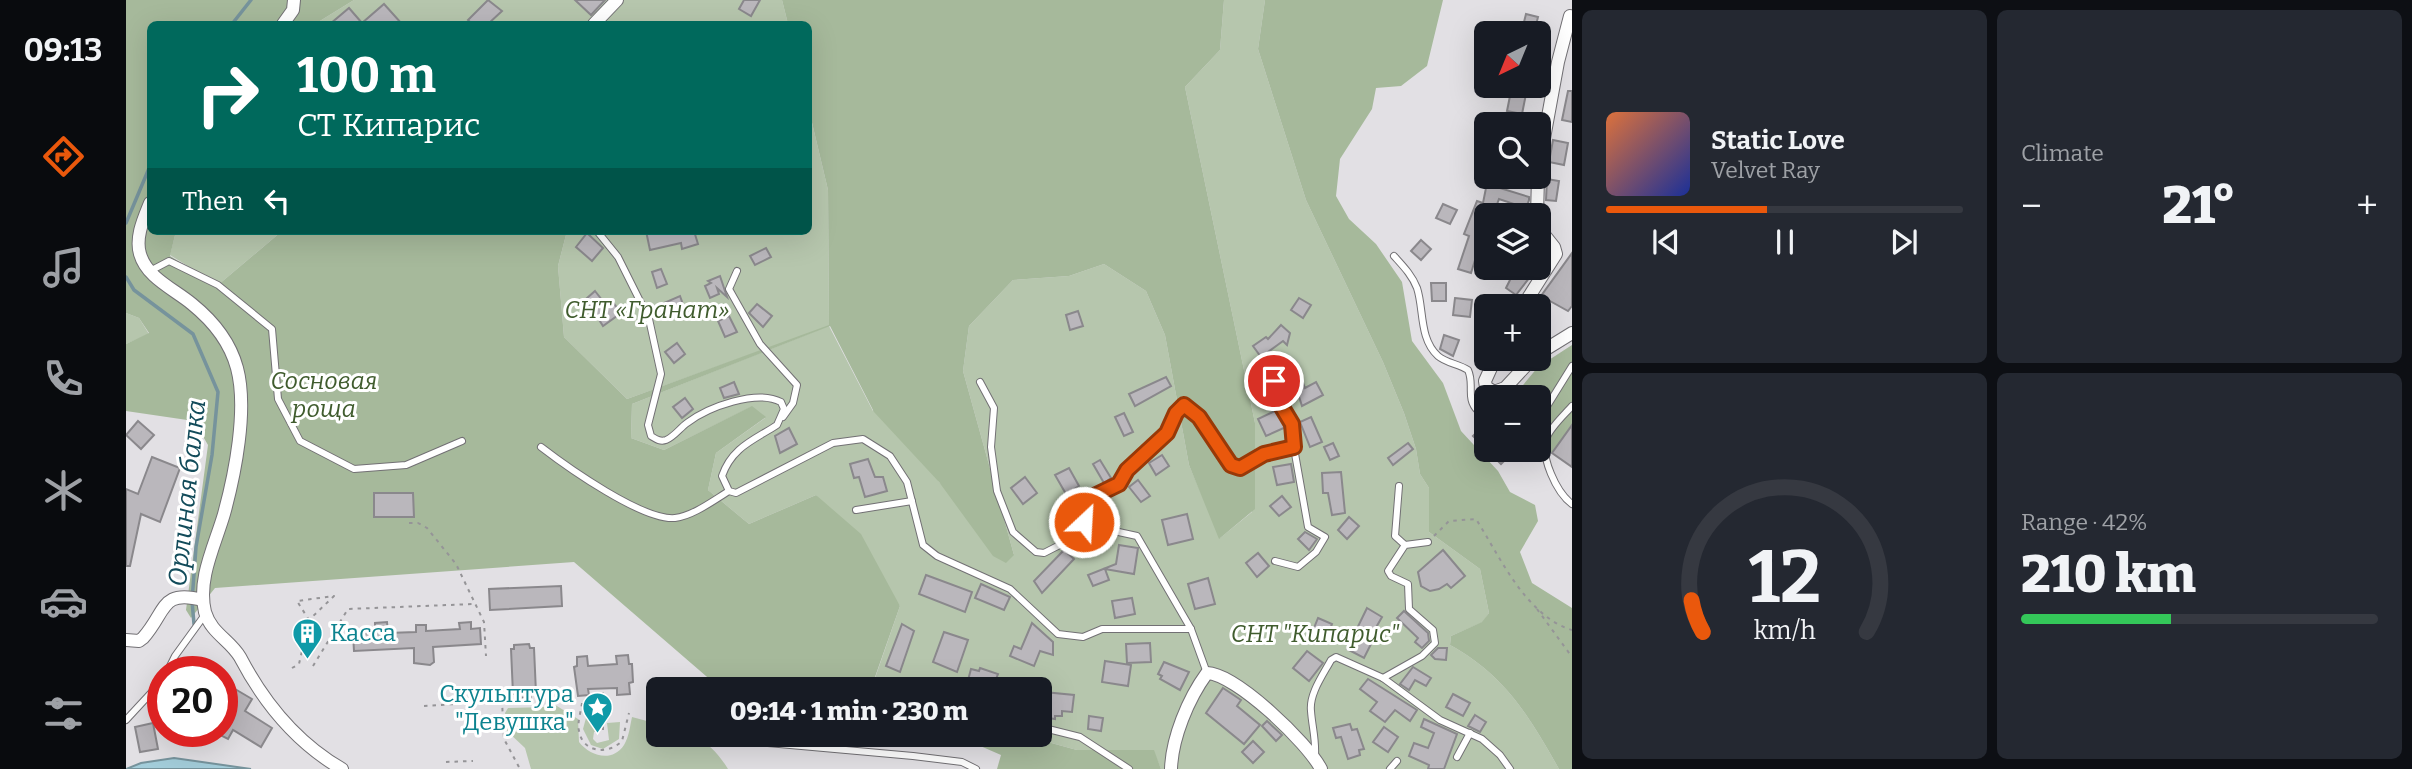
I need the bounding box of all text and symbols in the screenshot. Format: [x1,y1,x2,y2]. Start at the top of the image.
north arrow [1474,21,1550,98]
map controls [1474,21,1551,462]
text: 09:13 [24,31,102,69]
text: 100 m [297,46,436,105]
icon: right [182,49,273,140]
text: СТ Кипарис [297,106,480,144]
button: search [1474,112,1551,189]
text: Static Love [1711,125,1845,156]
icon: directions [39,132,88,181]
text: Climate [2021,139,2104,167]
text: Velvet Ray [1711,156,1820,184]
text: 21° [2162,174,2236,237]
icon: left [258,182,296,220]
text: − [2021,183,2042,229]
text: + [2356,183,2378,229]
text: Then [182,186,244,217]
button: layers [1474,203,1551,280]
icon: previous [1647,223,1685,261]
icon: pause [1766,223,1804,261]
icon: next [1885,223,1923,261]
icon: music [39,243,88,292]
button: + [1474,294,1551,371]
park label: СНТ «Гранат» [564,296,730,324]
pin [1244,351,1304,411]
icon: phone [39,354,88,403]
icon: arrive [1255,362,1293,400]
park label: Сосновая роща [271,367,377,423]
button: − [1474,385,1551,462]
water label: Орлиная балка [162,398,212,588]
icon: climate [39,466,88,515]
position arrow [1047,485,1121,559]
text: Range · 42% [2021,508,2147,536]
text: 12 [1748,534,1821,621]
text: 210 km [2021,543,2196,606]
icon: car [39,577,88,626]
building icon: Касса [290,616,324,660]
text: km/h [1754,616,1816,646]
place label: Касса [330,619,396,647]
park label: СНТ "Кипарис" [1231,620,1400,648]
speed limit sign: 20 [147,656,238,747]
place label: Скульптура "Девушка" [439,680,574,736]
icon: filters [39,689,88,738]
place icon: Скульптура "Девушка" [580,691,614,735]
text: 09:14 · 1 min · 230 m [730,696,968,727]

